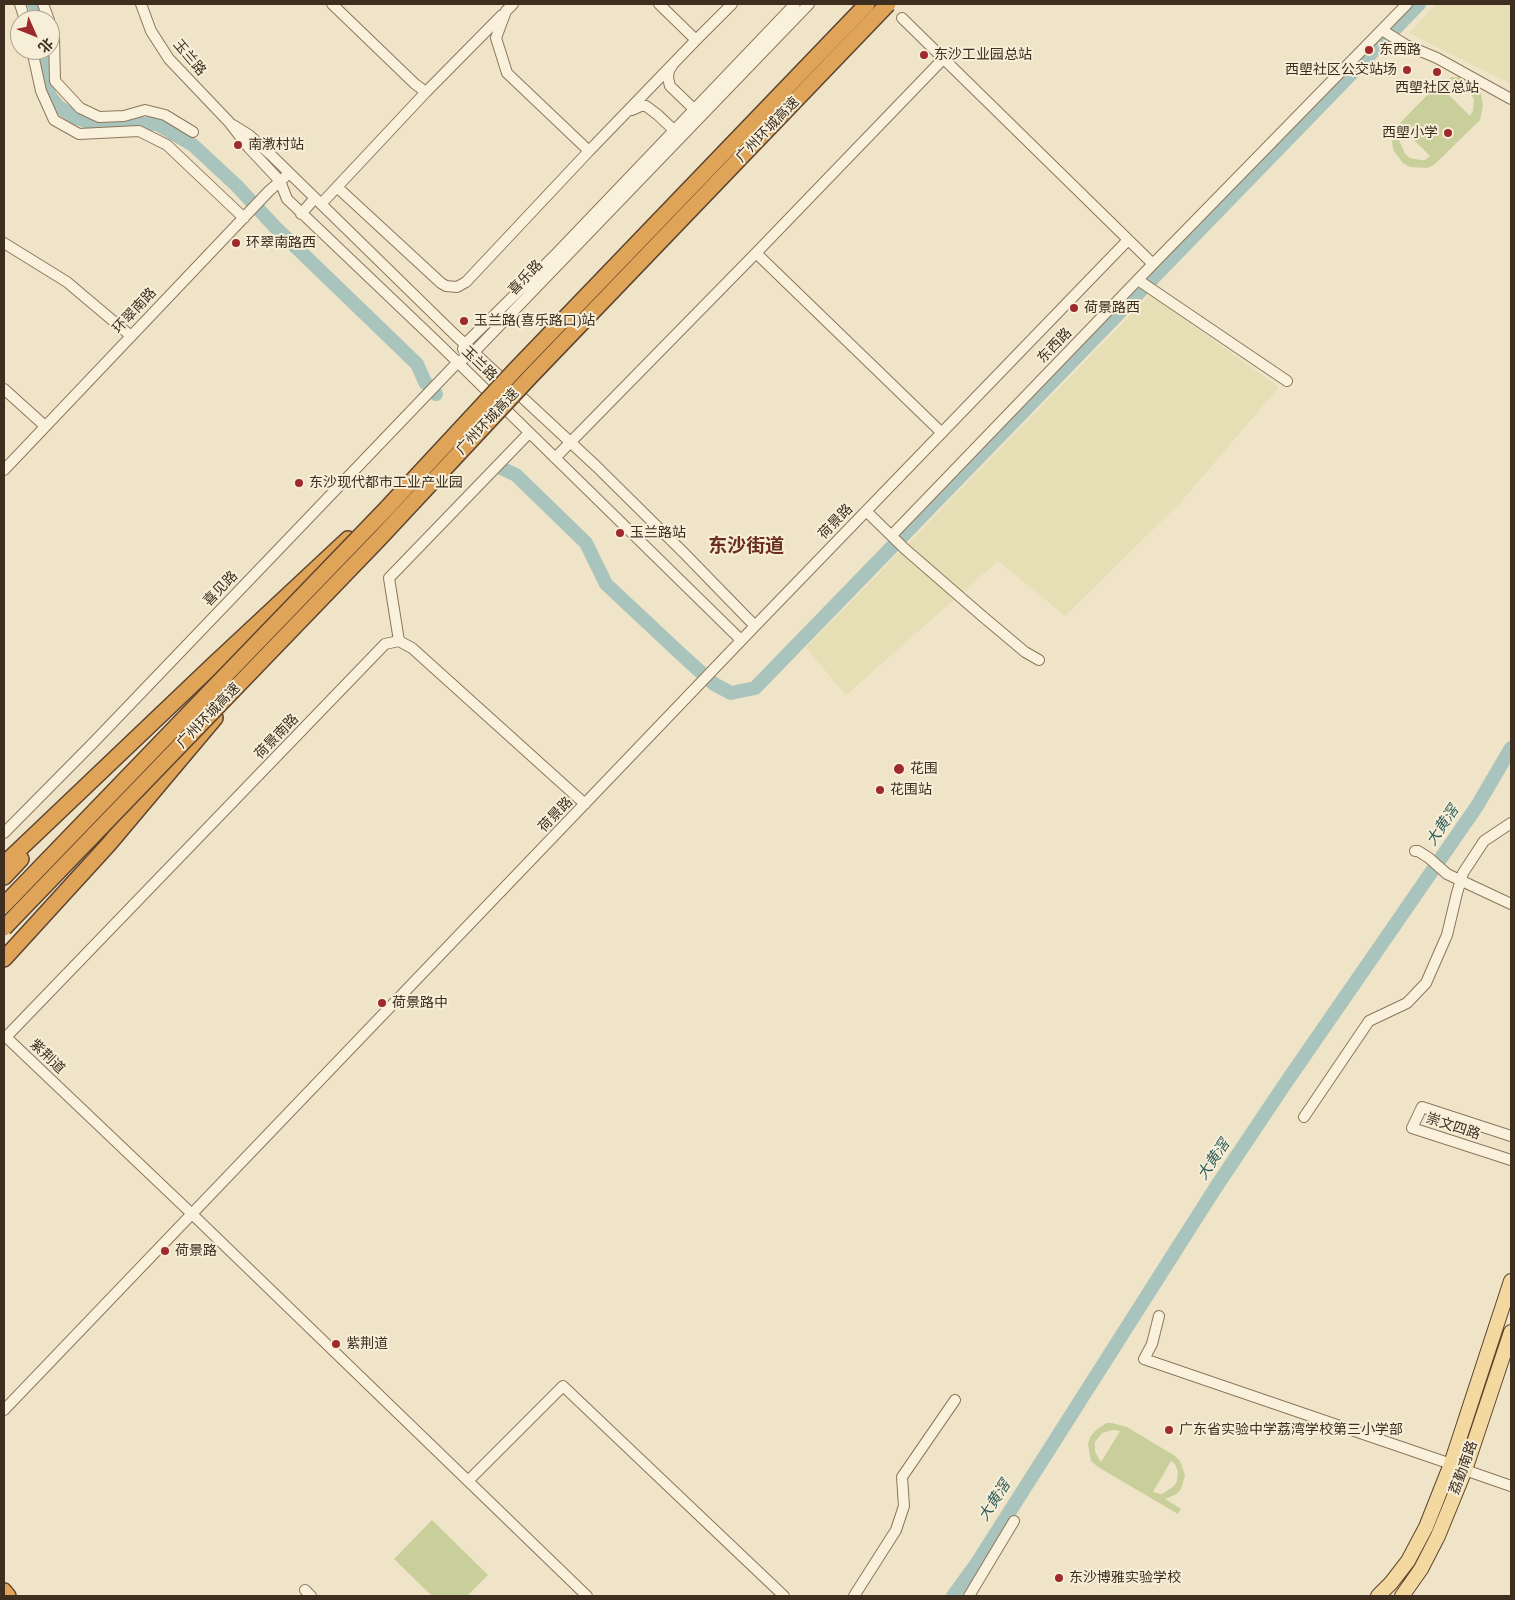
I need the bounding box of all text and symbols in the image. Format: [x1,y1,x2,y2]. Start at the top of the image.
north arrow [10,10,60,60]
text: 北 [35,35,56,55]
street label: 玉兰路 [169,37,209,79]
place label: 东西路 [1379,42,1421,58]
marker: 东西路 [1363,44,1375,56]
place label: 东沙工业园总站 [934,47,1032,63]
marker: 东沙工业园总站 [918,49,930,61]
place label: 西塱社区公交站场 [1285,62,1397,78]
marker: 西塱社区公交站场 [1401,64,1413,76]
marker: 西塱社区总站 [1431,66,1443,78]
place label: 西塱社区总站 [1395,80,1479,96]
street label: 广州环城高速 [733,94,803,166]
place label: 西塱小学 [1382,125,1438,141]
marker: 西塱小学 [1442,127,1454,139]
place label: 南漖村站 [248,137,304,153]
marker: 南漖村站 [232,139,244,151]
place label: 环翠南路西 [246,235,316,251]
marker: 环翠南路西 [230,237,242,249]
street label: 喜乐路 [505,257,547,299]
street label: 环翠南路 [110,285,160,337]
place label: 荷景路西 [1084,300,1140,316]
marker: 荷景路西 [1068,302,1080,314]
place label: 玉兰路(喜乐路口)站 [474,313,595,329]
marker: 玉兰路(喜乐路口)站 [458,315,470,327]
street label: 东西路 [1034,325,1076,367]
street label: 玉兰路 [458,343,500,385]
street label: 广州环城高速 [453,386,523,458]
place label: 东沙现代都市工业产业园 [309,475,463,491]
marker: 东沙现代都市工业产业园 [293,477,305,489]
street label: 荷景路 [815,501,857,543]
place label: 玉兰路站 [630,525,686,541]
marker: 玉兰路站 [614,527,626,539]
district label: 东沙街道 [708,536,784,558]
street label: 喜见路 [200,568,242,610]
street label: 广州环城高速 [174,680,244,752]
street label: 荷景南路 [252,711,302,763]
place label: 花围 [910,761,938,777]
marker: 花围 [892,762,906,776]
place label: 花围站 [890,782,932,798]
marker: 花围站 [874,784,886,796]
street label: 荷景路 [535,794,577,836]
water label: 大黄滘 [1423,802,1463,850]
place label: 荷景路中 [392,995,448,1011]
marker: 荷景路中 [376,997,388,1009]
street label: 紫荆道 [26,1036,68,1078]
street label: 崇文四路 [1424,1110,1482,1144]
water label: 大黄滘 [1194,1136,1234,1184]
place label: 荷景路 [175,1243,217,1259]
marker: 荷景路 [159,1245,171,1257]
place label: 紫荆道 [346,1336,388,1352]
marker: 紫荆道 [330,1338,342,1350]
place label: 广东省实验中学荔湾学校第三小学部 [1179,1422,1403,1438]
marker: 广东省实验中学荔湾学校第三小学部 [1163,1424,1175,1436]
street label: 荔勤南路 [1447,1439,1481,1497]
water label: 大黄滘 [975,1477,1015,1525]
place label: 东沙博雅实验学校 [1069,1570,1181,1586]
marker: 东沙博雅实验学校 [1053,1572,1065,1584]

